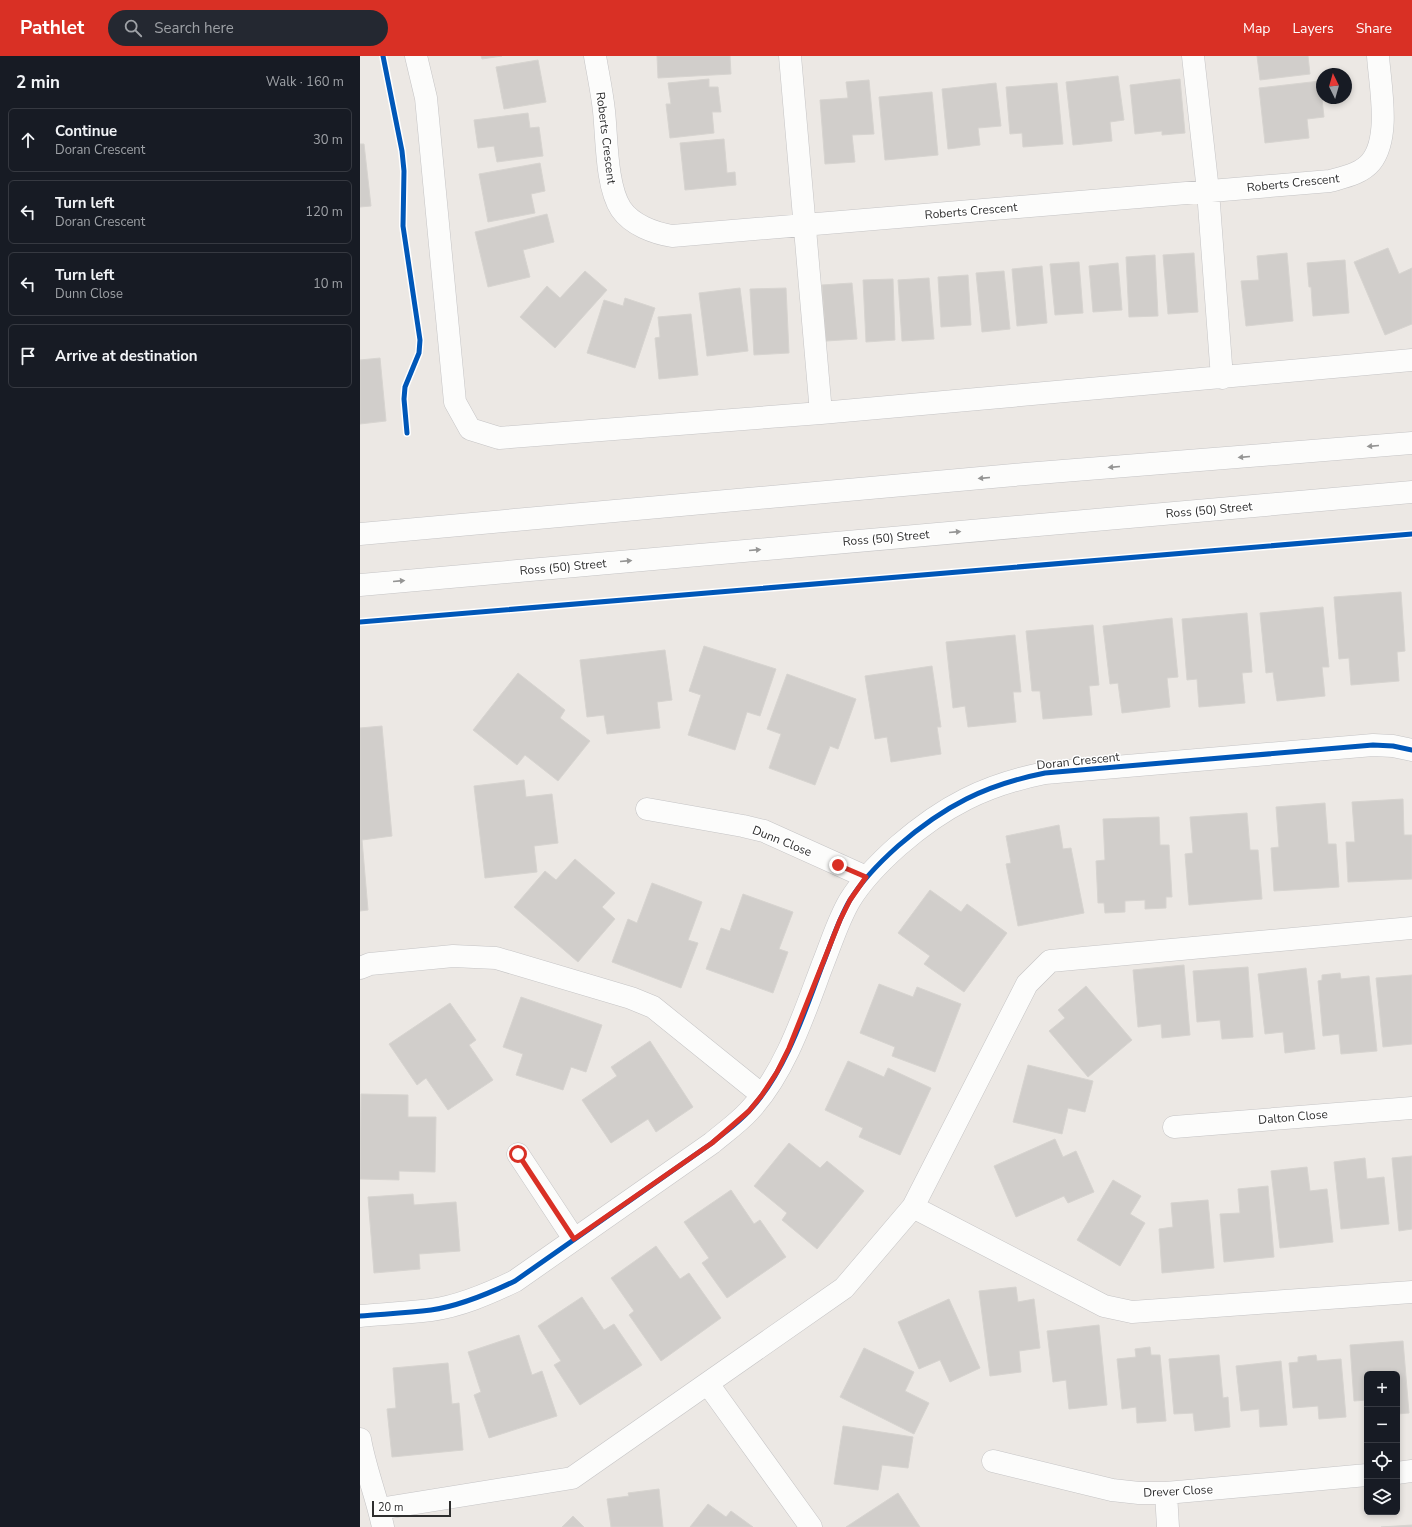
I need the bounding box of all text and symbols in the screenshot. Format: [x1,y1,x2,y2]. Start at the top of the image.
search box [108,10,388,46]
text: Pathlet [20,15,84,41]
icon: search [122,17,144,39]
text: Search here [154,18,234,38]
text: Map [1243,19,1270,38]
text: Layers [1292,19,1334,38]
text: Share [1356,19,1392,38]
north arrow [1316,68,1352,104]
text: 2 min [16,71,60,94]
text: Walk · 160 m [266,73,344,91]
street label: Roberts Crescent [592,91,620,186]
text: Continue [55,121,117,141]
icon: ahead [17,129,39,151]
text: 30 m [313,131,343,149]
text: Doran Crescent [55,141,145,159]
street label: Roberts Crescent [1246,170,1341,196]
text: Turn left [55,193,114,213]
street label: Roberts Crescent [924,199,1019,223]
icon: left [17,201,39,223]
text: 120 m [305,203,343,221]
text: Doran Crescent [55,213,145,231]
text: Turn left [55,265,114,285]
icon: left [17,273,39,295]
text: 10 m [313,275,343,293]
text: Dunn Close [55,285,123,303]
icon: arrive [17,345,39,367]
text: Arrive at destination [55,346,198,366]
one-way arrow [1367,443,1379,449]
one-way arrow [1238,453,1250,460]
one-way arrow [1108,464,1120,471]
one-way arrow [978,475,990,481]
street label: Ross (50) Street [1165,498,1254,522]
street label: Ross (50) Street [842,526,931,550]
one-way arrow [949,529,961,536]
one-way arrow [749,547,762,553]
street label: Ross (50) Street [519,555,608,579]
one-way arrow [620,558,632,565]
one-way arrow [393,578,405,585]
street label: Doran Crescent [1036,749,1121,773]
street label: Dunn Close [750,822,814,860]
route end [829,856,847,874]
street label: Dalton Close [1258,1106,1328,1128]
route start [509,1145,527,1163]
map controls [1364,1371,1400,1515]
button: + [1364,1371,1400,1407]
button: − [1364,1407,1400,1443]
button: locate [1364,1443,1400,1479]
button: layers [1364,1479,1400,1515]
street label: Drever Close [1143,1481,1213,1501]
scale bar [372,1499,451,1518]
text: 20 m [378,1500,403,1515]

